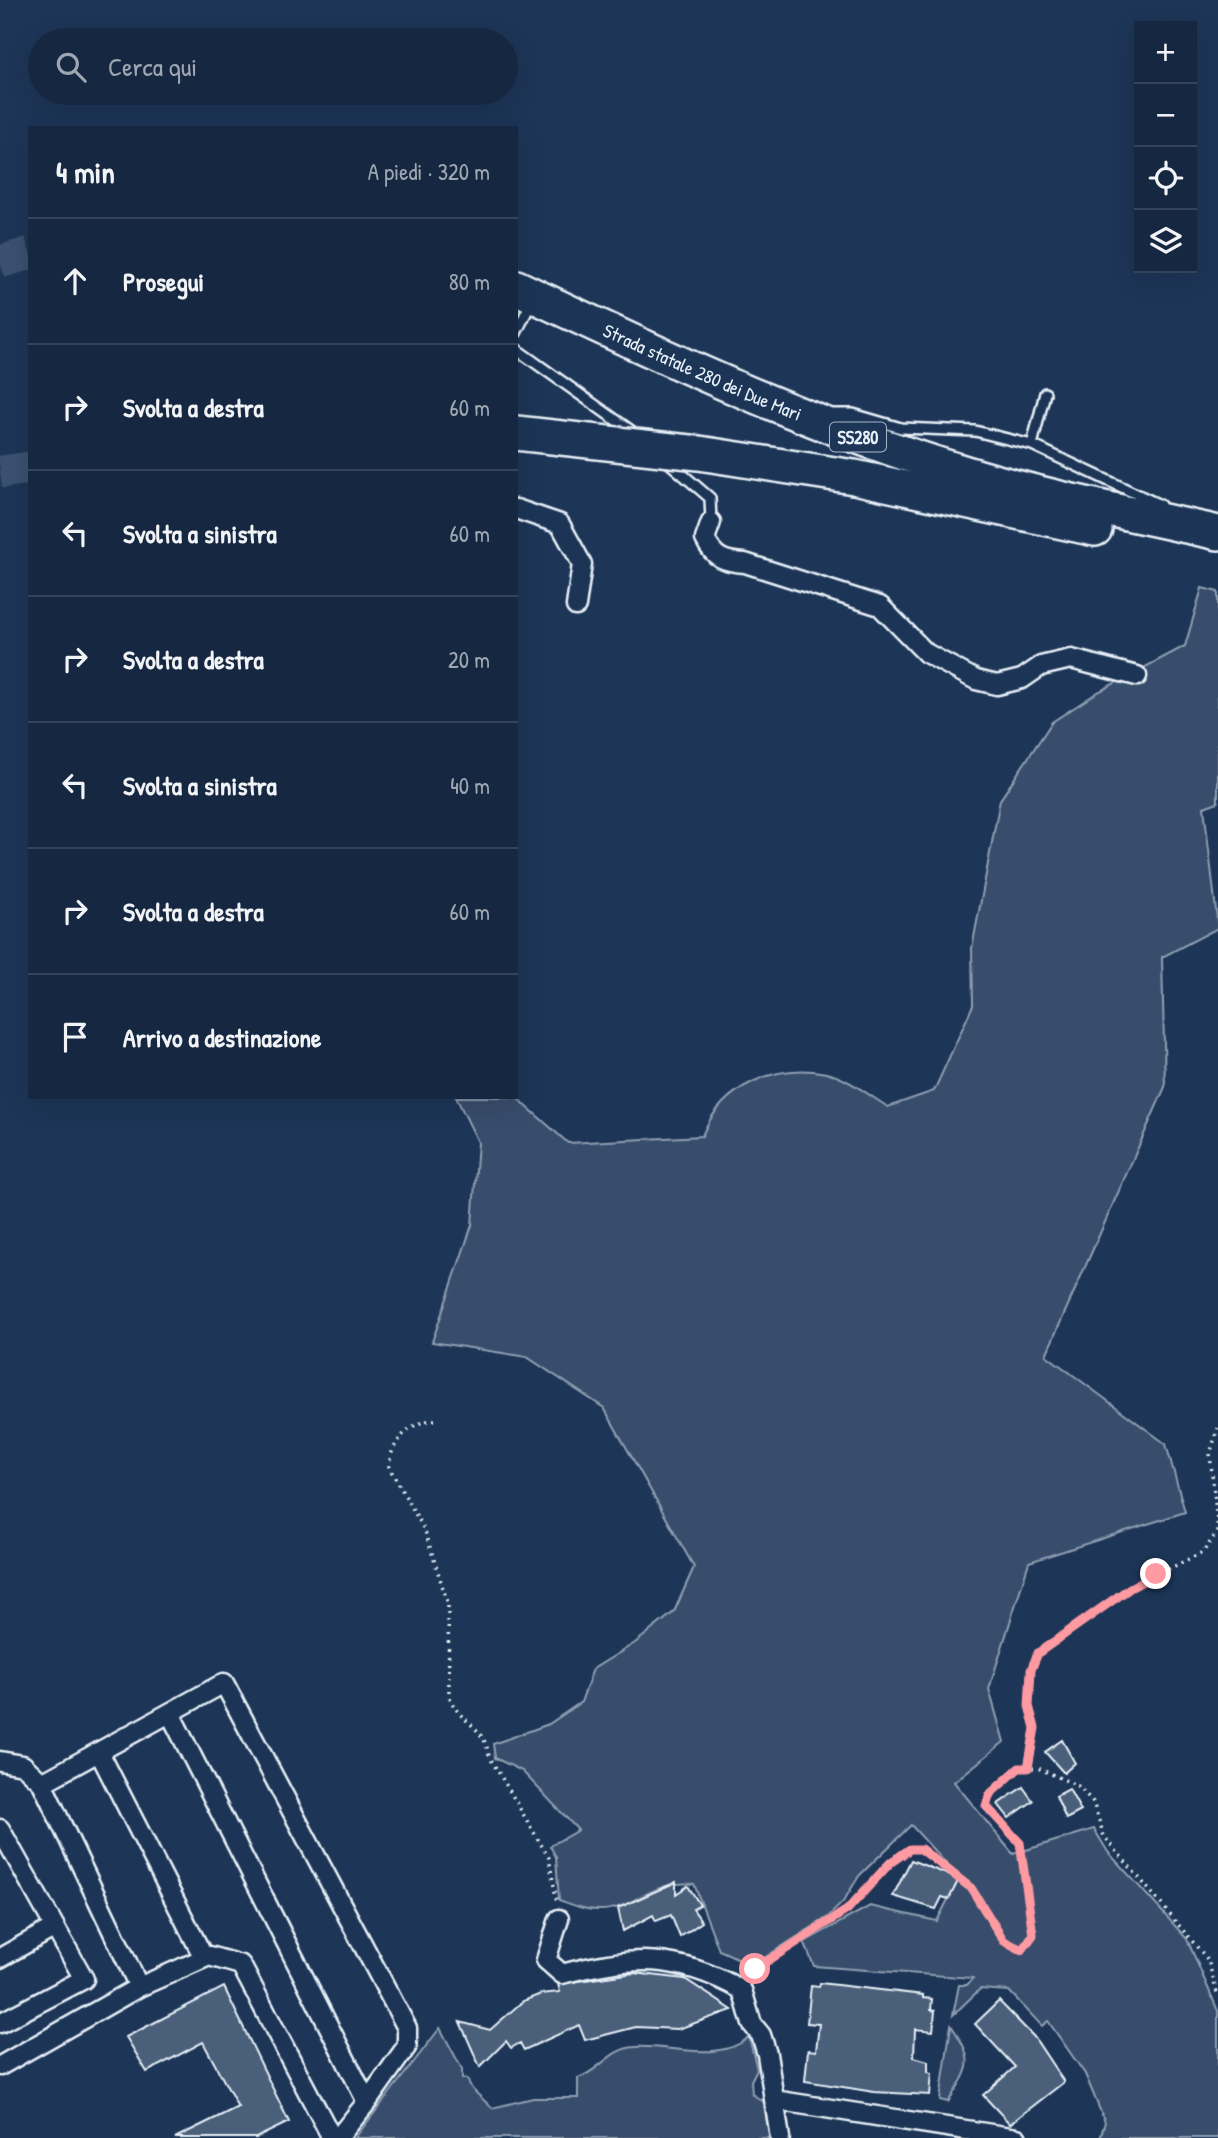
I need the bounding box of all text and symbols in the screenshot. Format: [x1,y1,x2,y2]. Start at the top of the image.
map controls [1134,21,1197,273]
button: + [1134,21,1197,84]
search box [28,28,518,105]
icon: search [52,48,90,86]
text: Cerca qui [108,49,197,84]
button: − [1134,84,1197,147]
button: locate [1134,147,1197,210]
text: 4 min [56,152,115,192]
text: A piedi · 320 m [368,156,490,187]
button: layers [1134,210,1197,273]
icon: ahead [56,262,94,300]
text: Prosegui [123,264,204,299]
text: 80 m [449,266,490,297]
street label: Strada statale 280 dei Due Mari [599,317,806,427]
icon: right [56,388,94,426]
text: Svolta a destra [123,390,264,425]
text: 60 m [450,392,490,423]
road number: SS280 [830,422,886,452]
icon: left [56,514,94,552]
text: Svolta a sinistra [123,516,277,551]
text: 60 m [450,518,490,549]
icon: right [56,640,94,678]
text: Svolta a destra [123,642,264,677]
text: 20 m [448,644,490,675]
icon: left [56,766,94,804]
text: Svolta a sinistra [123,768,277,803]
text: 40 m [450,770,490,801]
icon: right [56,892,94,930]
text: Svolta a destra [123,894,264,929]
text: 60 m [450,896,490,927]
icon: arrive [56,1018,94,1056]
text: Arrivo a destinazione [123,1020,321,1055]
route end [1140,1558,1171,1589]
route start [739,1953,770,1984]

